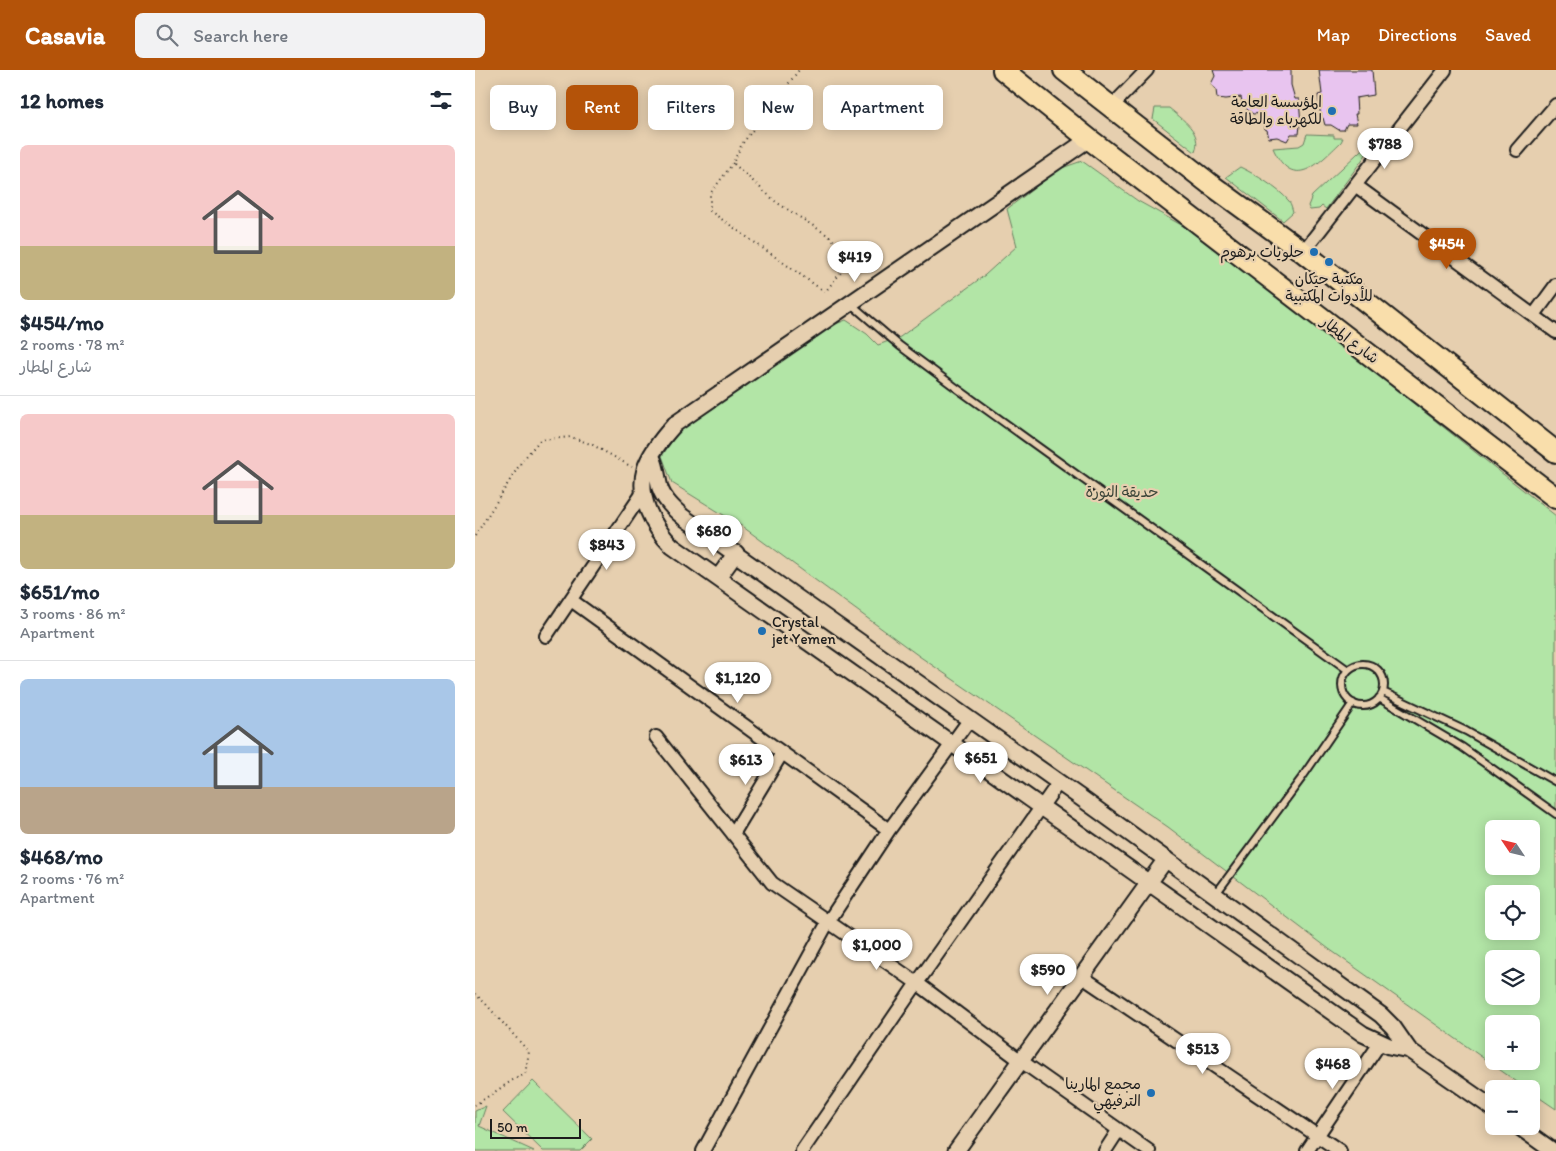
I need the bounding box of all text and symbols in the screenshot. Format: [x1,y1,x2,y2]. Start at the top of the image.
search box [135,13,485,58]
text: Casavia [25,21,105,50]
icon: search [153,21,181,49]
text: Search here [193,24,288,47]
text: Map [1317,24,1350,46]
text: Directions [1378,24,1457,46]
text: Saved [1485,24,1531,46]
chip: Buy [490,85,556,130]
chip: Rent [566,85,638,130]
chip: Filters [648,85,734,130]
chip: New [744,85,813,130]
chip: Apartment [823,85,943,130]
icon: filters [427,86,455,114]
text: 12 homes [20,88,104,113]
place label: المؤسسة العامة للكهرباء والطاقة [1230,93,1322,128]
marker: المؤسسة العامة للكهرباء والطاقة [1326,105,1338,117]
pin: $788 [1355,128,1415,170]
text: $788 [1368,134,1402,153]
icon: home [193,177,283,267]
pin: $454 [1417,228,1477,270]
text: $454 [1429,234,1465,253]
pin: $419 [825,240,885,283]
place label: حلويات برهوم [1220,243,1304,264]
marker: حلويات برهوم [1308,246,1320,258]
text: $419 [838,247,872,266]
marker: مكتبة حيكان للأدوات المكتبية [1323,256,1335,268]
place label: مكتبة حيكان للأدوات المكتبية [1285,270,1373,305]
text: $454/mo [20,310,104,335]
street label: شارع المطار [1316,312,1382,368]
text: 2 rooms · 78 m² [20,335,125,354]
text: شارع المطار [20,357,92,376]
icon: home [193,447,283,537]
park label: حديقة الثورة [1086,483,1158,501]
pin: $680 [684,514,744,557]
text: $680 [696,521,732,540]
pin: $843 [577,528,637,571]
text: $843 [589,535,625,554]
text: $651/mo [20,579,100,604]
text: 3 rooms · 86 m² [20,604,125,623]
place label: Crystal jet Yemen [771,613,836,648]
text: Apartment [20,623,95,642]
marker: Crystal jet Yemen [756,625,768,637]
pin: $1,120 [697,662,779,704]
text: $1,120 [715,668,761,687]
icon: home [193,712,283,802]
pin: $651 [951,742,1011,784]
pin: $613 [716,744,776,786]
text: $651 [965,748,997,767]
text: $613 [730,750,762,769]
north arrow [1485,820,1540,875]
map controls [1485,820,1540,1135]
text: $468/mo [20,844,103,869]
text: 2 rooms · 76 m² [20,869,124,888]
button: locate [1485,885,1540,940]
text: Apartment [20,888,95,907]
pin: $1,000 [836,928,918,971]
text: $1,000 [853,935,901,954]
button: layers [1485,950,1540,1005]
pin: $590 [1018,954,1078,996]
text: $590 [1031,960,1065,979]
button: + [1485,1015,1540,1070]
pin: $513 [1173,1032,1233,1075]
text: $513 [1187,1039,1219,1058]
pin: $468 [1303,1048,1363,1090]
text: $468 [1316,1054,1350,1073]
place label: مجمع المارينا الترفيهي [1065,1075,1141,1114]
button: − [1485,1080,1540,1135]
marker: مجمع المارينا الترفيهي [1145,1087,1157,1099]
scale bar [490,1116,581,1139]
text: 50 m [497,1119,528,1136]

